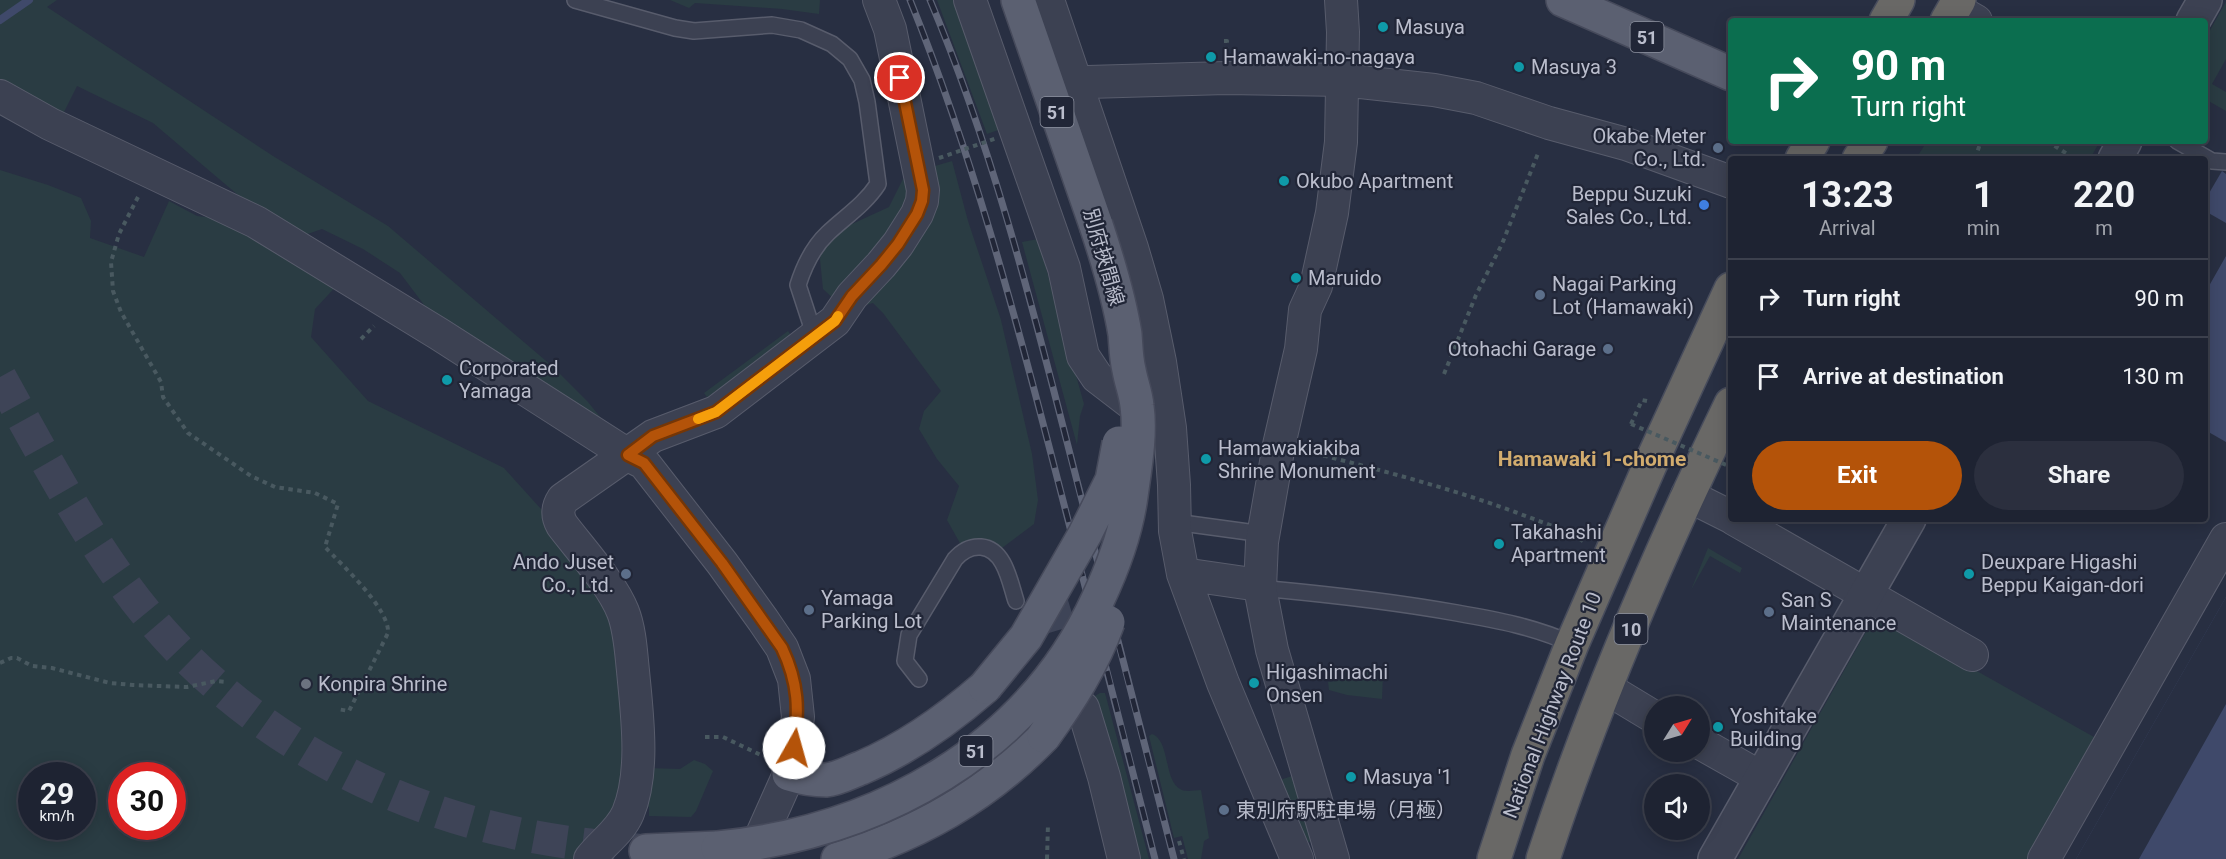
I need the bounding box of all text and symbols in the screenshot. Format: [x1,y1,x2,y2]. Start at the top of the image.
place label: Masuya [1395,15,1465,39]
marker: Masuya [1376,20,1390,34]
road number: 51 [1630,22,1664,52]
text: 90 m [1851,41,1946,90]
icon: right [1752,42,1830,120]
place label: Hamawaki-no-nagaya [1223,45,1415,69]
marker: Hamawaki-no-nagaya [1204,50,1218,64]
pin [874,52,925,103]
place label: Masuya 3 [1531,55,1617,79]
marker: Masuya 3 [1512,60,1526,74]
icon: arrive [883,61,916,94]
text: Turn right [1851,91,1966,123]
road number: 51 [1040,97,1074,127]
place label: Okabe Meter Co., Ltd. [1592,124,1706,171]
marker: Okabe Meter Co., Ltd. [1711,141,1725,155]
place label: Okubo Apartment [1296,169,1453,193]
marker: Okubo Apartment [1277,174,1291,188]
text: 13:23 [1801,174,1894,216]
text: 1 [1973,174,1994,216]
text: 220 [2073,174,2135,216]
place label: Beppu Suzuki Sales Co., Ltd. [1566,182,1692,229]
marker: Beppu Suzuki Sales Co., Ltd. [1697,198,1711,212]
street label: 別府挾間線 [1079,206,1129,308]
text: Arrival [1819,216,1876,240]
text: min [1967,216,2000,240]
text: m [2095,216,2113,240]
place label: Maruido [1308,266,1382,290]
marker: Maruido [1289,271,1303,285]
place label: Nagai Parking Lot (Hamawaki) [1552,272,1694,319]
icon: right [1752,282,1785,315]
text: Turn right [1803,286,1900,311]
text: 90 m [2135,286,2184,311]
marker: Nagai Parking Lot (Hamawaki) [1533,288,1547,302]
place label: Otohachi Garage [1448,337,1596,361]
marker: Otohachi Garage [1601,342,1615,356]
place label: Corporated Yamaga [459,356,559,403]
icon: arrive [1752,360,1785,393]
text: Arrive at destination [1803,364,2004,389]
text: 130 m [2122,364,2184,389]
marker: Corporated Yamaga [440,373,454,387]
place label: Hamawakiakiba Shrine Monument [1218,436,1376,483]
button: Exit [1752,441,1962,510]
button: Share [1974,441,2184,510]
district label: Hamawaki 1-chome [1498,447,1686,471]
marker: Hamawakiakiba Shrine Monument [1199,452,1213,466]
place label: Takahashi Apartment [1511,520,1606,567]
marker: Takahashi Apartment [1492,537,1506,551]
place label: Ando Juset Co., Ltd. [513,550,614,597]
place label: Deuxpare Higashi Beppu Kaigan-dori [1981,550,2144,597]
marker: Ando Juset Co., Ltd. [619,567,633,581]
marker: Deuxpare Higashi Beppu Kaigan-dori [1962,567,1976,581]
place label: Yamaga Parking Lot [821,586,922,633]
street label: National Highway Route 10 [1498,588,1606,822]
place label: San S Maintenance [1781,588,1896,635]
marker: Yamaga Parking Lot [802,603,816,617]
marker: San S Maintenance [1762,605,1776,619]
road number: 10 [1614,614,1648,644]
place label: Higashimachi Onsen [1266,660,1388,707]
place label: Konpira Shrine [318,672,447,696]
marker: Higashimachi Onsen [1247,676,1261,690]
marker: Konpira Shrine [299,677,313,691]
north arrow [1644,696,1710,762]
map controls [1644,696,1710,840]
place label: Yoshitake Building [1730,704,1817,751]
position arrow [762,716,826,780]
marker: Yoshitake Building [1711,720,1725,734]
road number: 51 [960,736,992,766]
speed limit sign: 30 [108,762,186,840]
place label: Masuya '1 [1363,765,1453,789]
marker: Masuya '1 [1344,770,1358,784]
button: sound [1644,774,1710,840]
text: 29 [40,776,74,811]
place label: 東別府駅駐車場（月極） [1236,798,1456,822]
marker: 東別府駅駐車場（月極） [1217,803,1231,817]
text: km/h [39,807,75,825]

